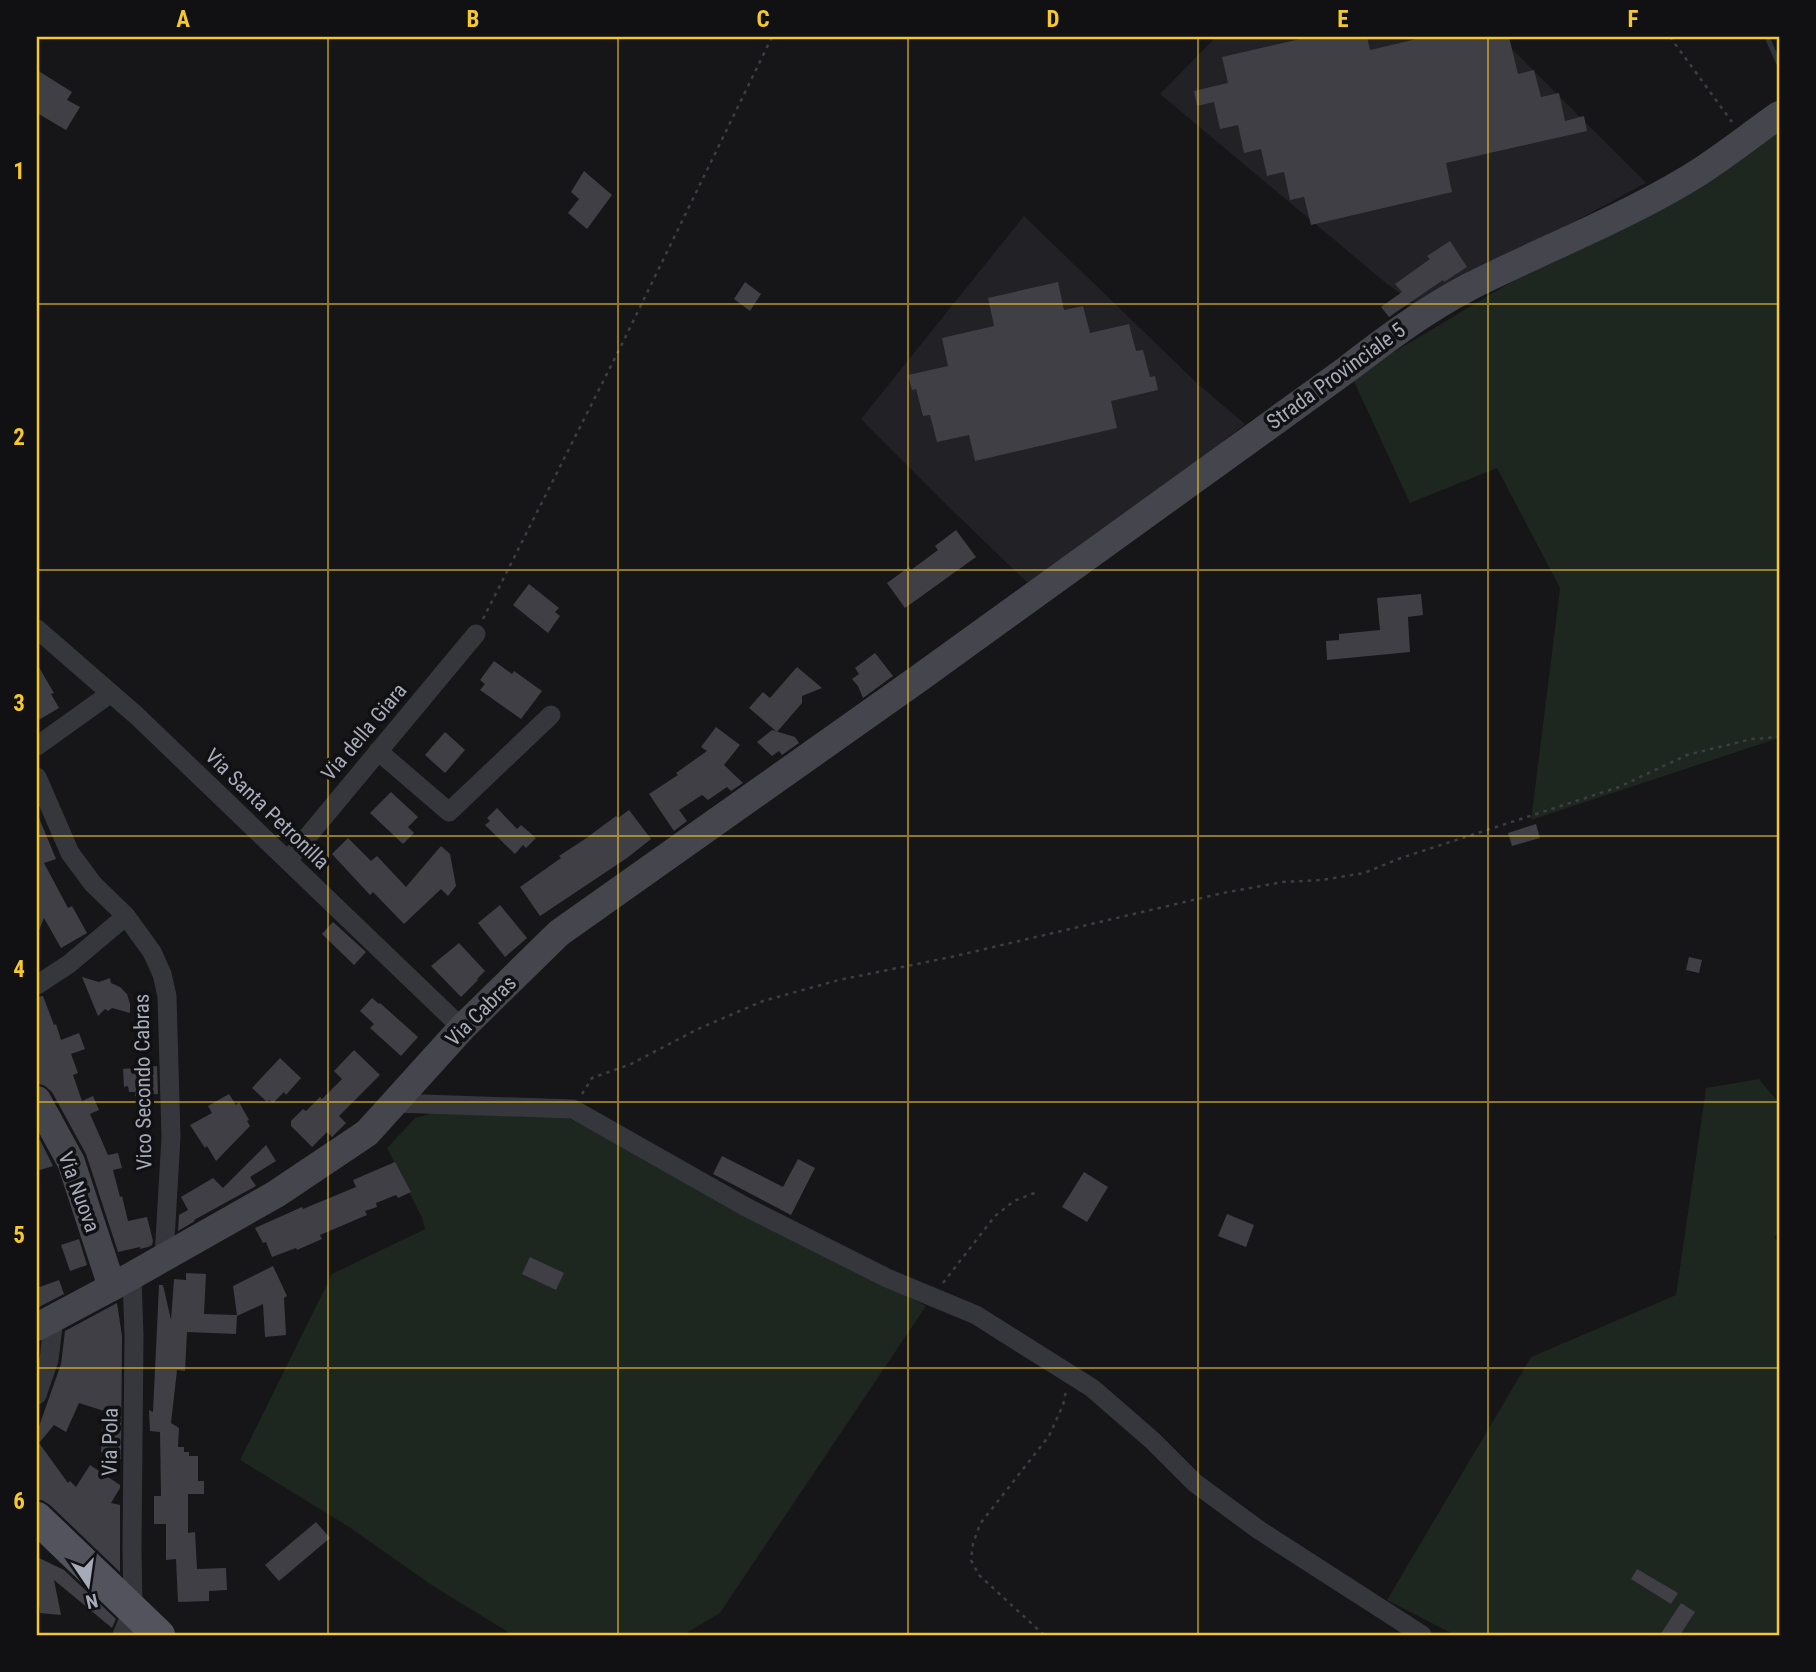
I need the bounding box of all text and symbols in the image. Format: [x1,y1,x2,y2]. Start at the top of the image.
text: A [176,6,190,33]
text: B [467,6,479,33]
text: C [756,6,770,33]
text: D [1047,6,1060,33]
text: E [1337,6,1349,33]
text: F [1628,6,1639,33]
text: 1 [13,158,25,185]
street label: Strada Provinciale 5 [1262,318,1410,434]
text: 2 [13,424,25,451]
street label: Via della Giara [316,678,412,786]
text: 3 [13,690,25,717]
street label: Via Santa Petronilla [200,744,334,874]
text: 4 [13,956,25,983]
street label: Via Cabras [441,971,521,1051]
street label: Vico Secondo Cabras [129,994,157,1170]
street label: Via Nuova [53,1148,105,1236]
text: 5 [13,1222,25,1249]
street label: Via Pola [97,1408,123,1476]
text: 6 [13,1488,25,1515]
north arrow [52,1550,122,1620]
text: N [83,1589,100,1614]

